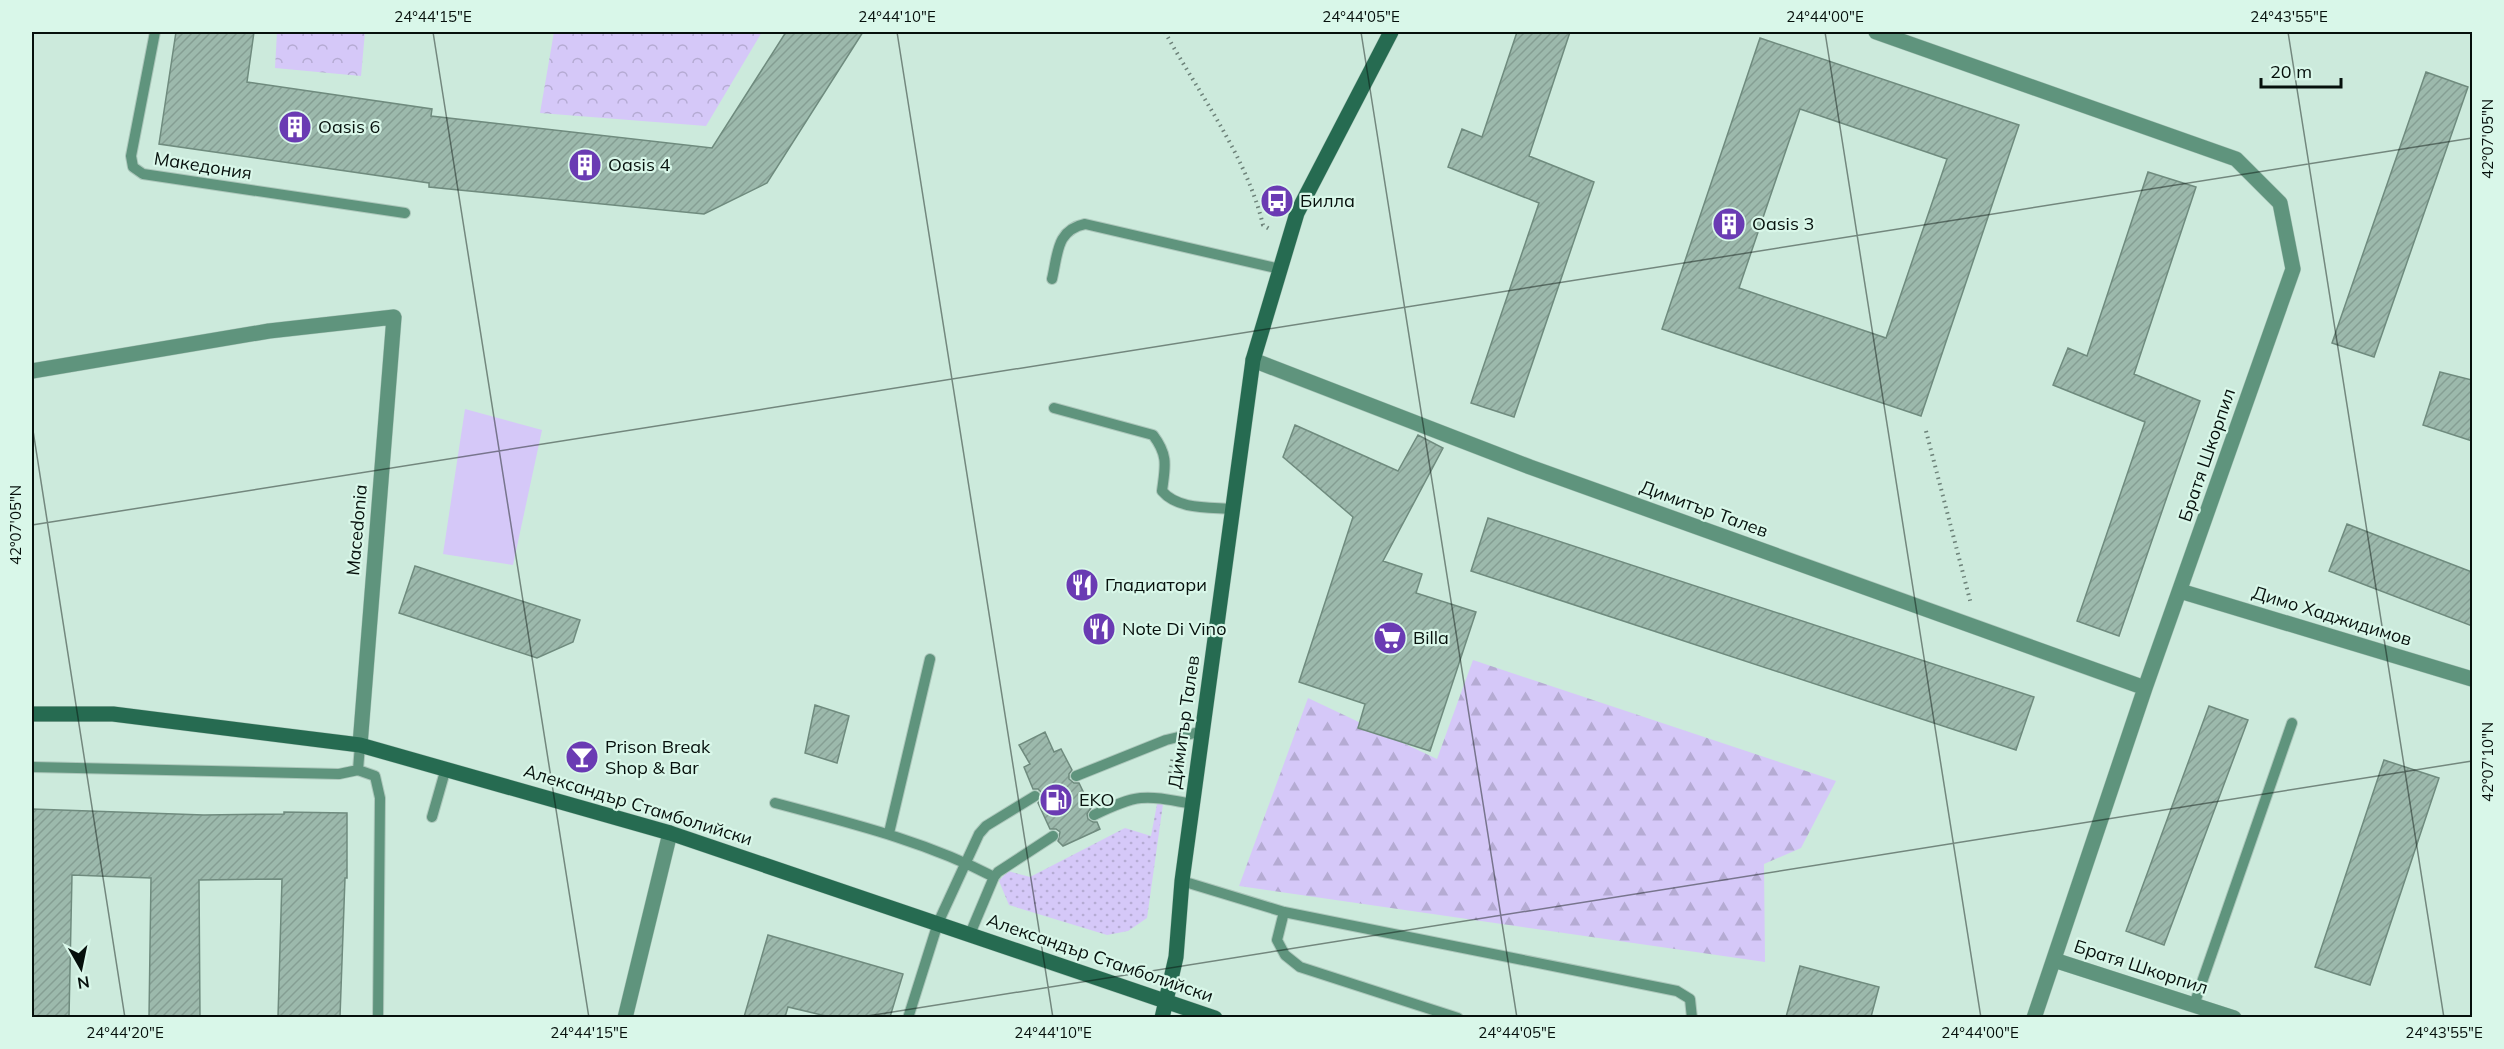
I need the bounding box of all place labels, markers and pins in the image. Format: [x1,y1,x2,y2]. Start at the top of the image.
building icon: Oasis 6 [277,109,313,145]
place label: Oasis 6 [318,115,380,138]
building icon: Oasis 4 [567,147,603,183]
place label: Oasis 4 [608,153,671,176]
bus stop icon: Билла [1259,183,1295,219]
place label: Билла [1300,189,1355,212]
building icon: Oasis 3 [1711,206,1747,242]
place label: Oasis 3 [1752,212,1814,235]
restaurant icon: Гладиатори [1064,567,1100,603]
place label: Гладиатори [1105,573,1207,596]
restaurant icon: Note Di Vino [1081,611,1117,647]
place label: Note Di Vino [1122,617,1226,640]
supermarket icon: Billa [1372,620,1408,656]
place label: Billa [1413,626,1449,649]
place label: Prison Break Shop & Bar [605,735,711,779]
bar icon: Prison Break Shop & Bar [564,739,600,775]
fuel station icon: EKO [1038,782,1074,818]
place label: EKO [1079,788,1114,811]

